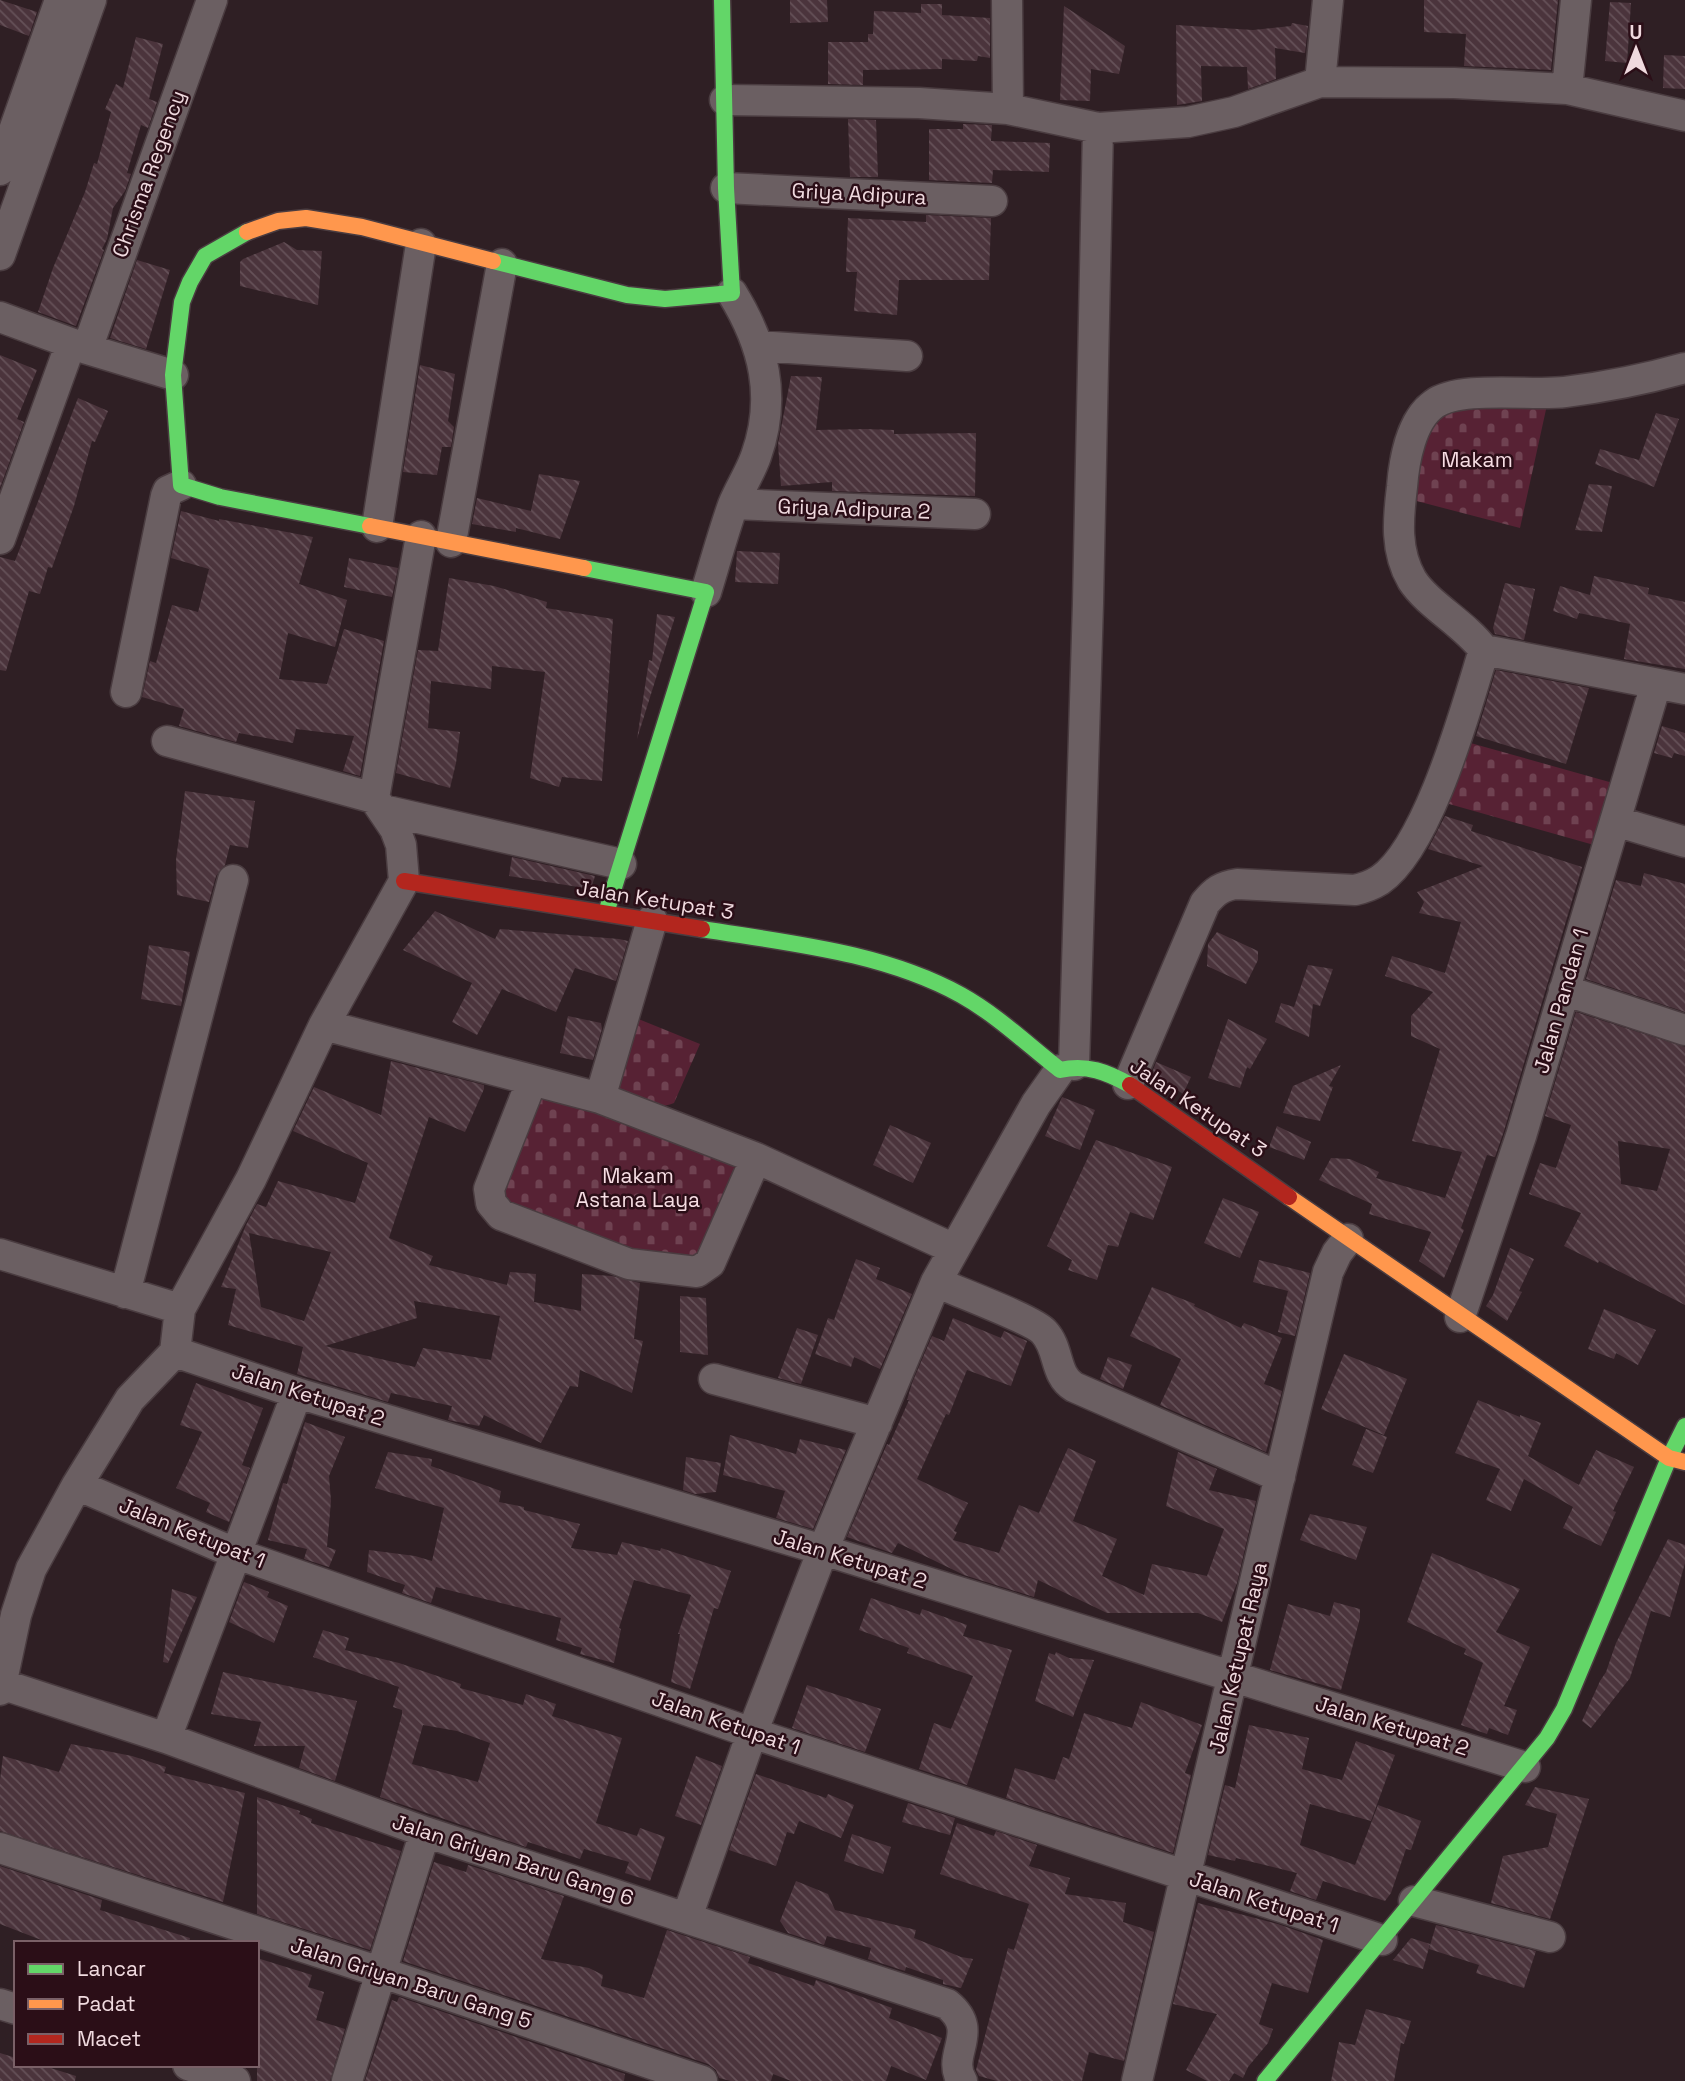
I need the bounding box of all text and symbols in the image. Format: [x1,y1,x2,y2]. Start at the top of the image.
north arrow [1601,14,1671,84]
text: U [1630,20,1642,45]
street label: Chrisma Regency [106,87,191,261]
street label: Griya Adipura [791,176,927,211]
park label: Makam [1441,446,1513,473]
street label: Griya Adipura 2 [777,492,931,525]
street label: Jalan Ketupat 3 [574,874,736,925]
street label: Jalan Pandan 1 [1527,925,1594,1076]
street label: Jalan Ketupat 3 [1125,1052,1272,1163]
park label: Makam Astana Laya [576,1162,700,1213]
street label: Jalan Ketupat 2 [228,1357,388,1432]
street label: Jalan Ketupat 1 [115,1491,269,1574]
street label: Jalan Ketupat 2 [770,1522,930,1595]
street label: Jalan Ketupat Raya [1202,1559,1273,1757]
street label: Jalan Ketupat 1 [648,1685,804,1761]
street label: Jalan Ketupat 2 [1312,1689,1472,1762]
street label: Jalan Griyan Baru Gang 6 [389,1808,637,1911]
street label: Jalan Ketupat 1 [1186,1865,1342,1938]
street label: Jalan Griyan Baru Gang 5 [287,1931,535,2034]
legend [14,1941,259,2067]
text: Lancar [77,1955,146,1982]
text: Padat [77,1990,136,2017]
text: Macet [77,2025,141,2052]

